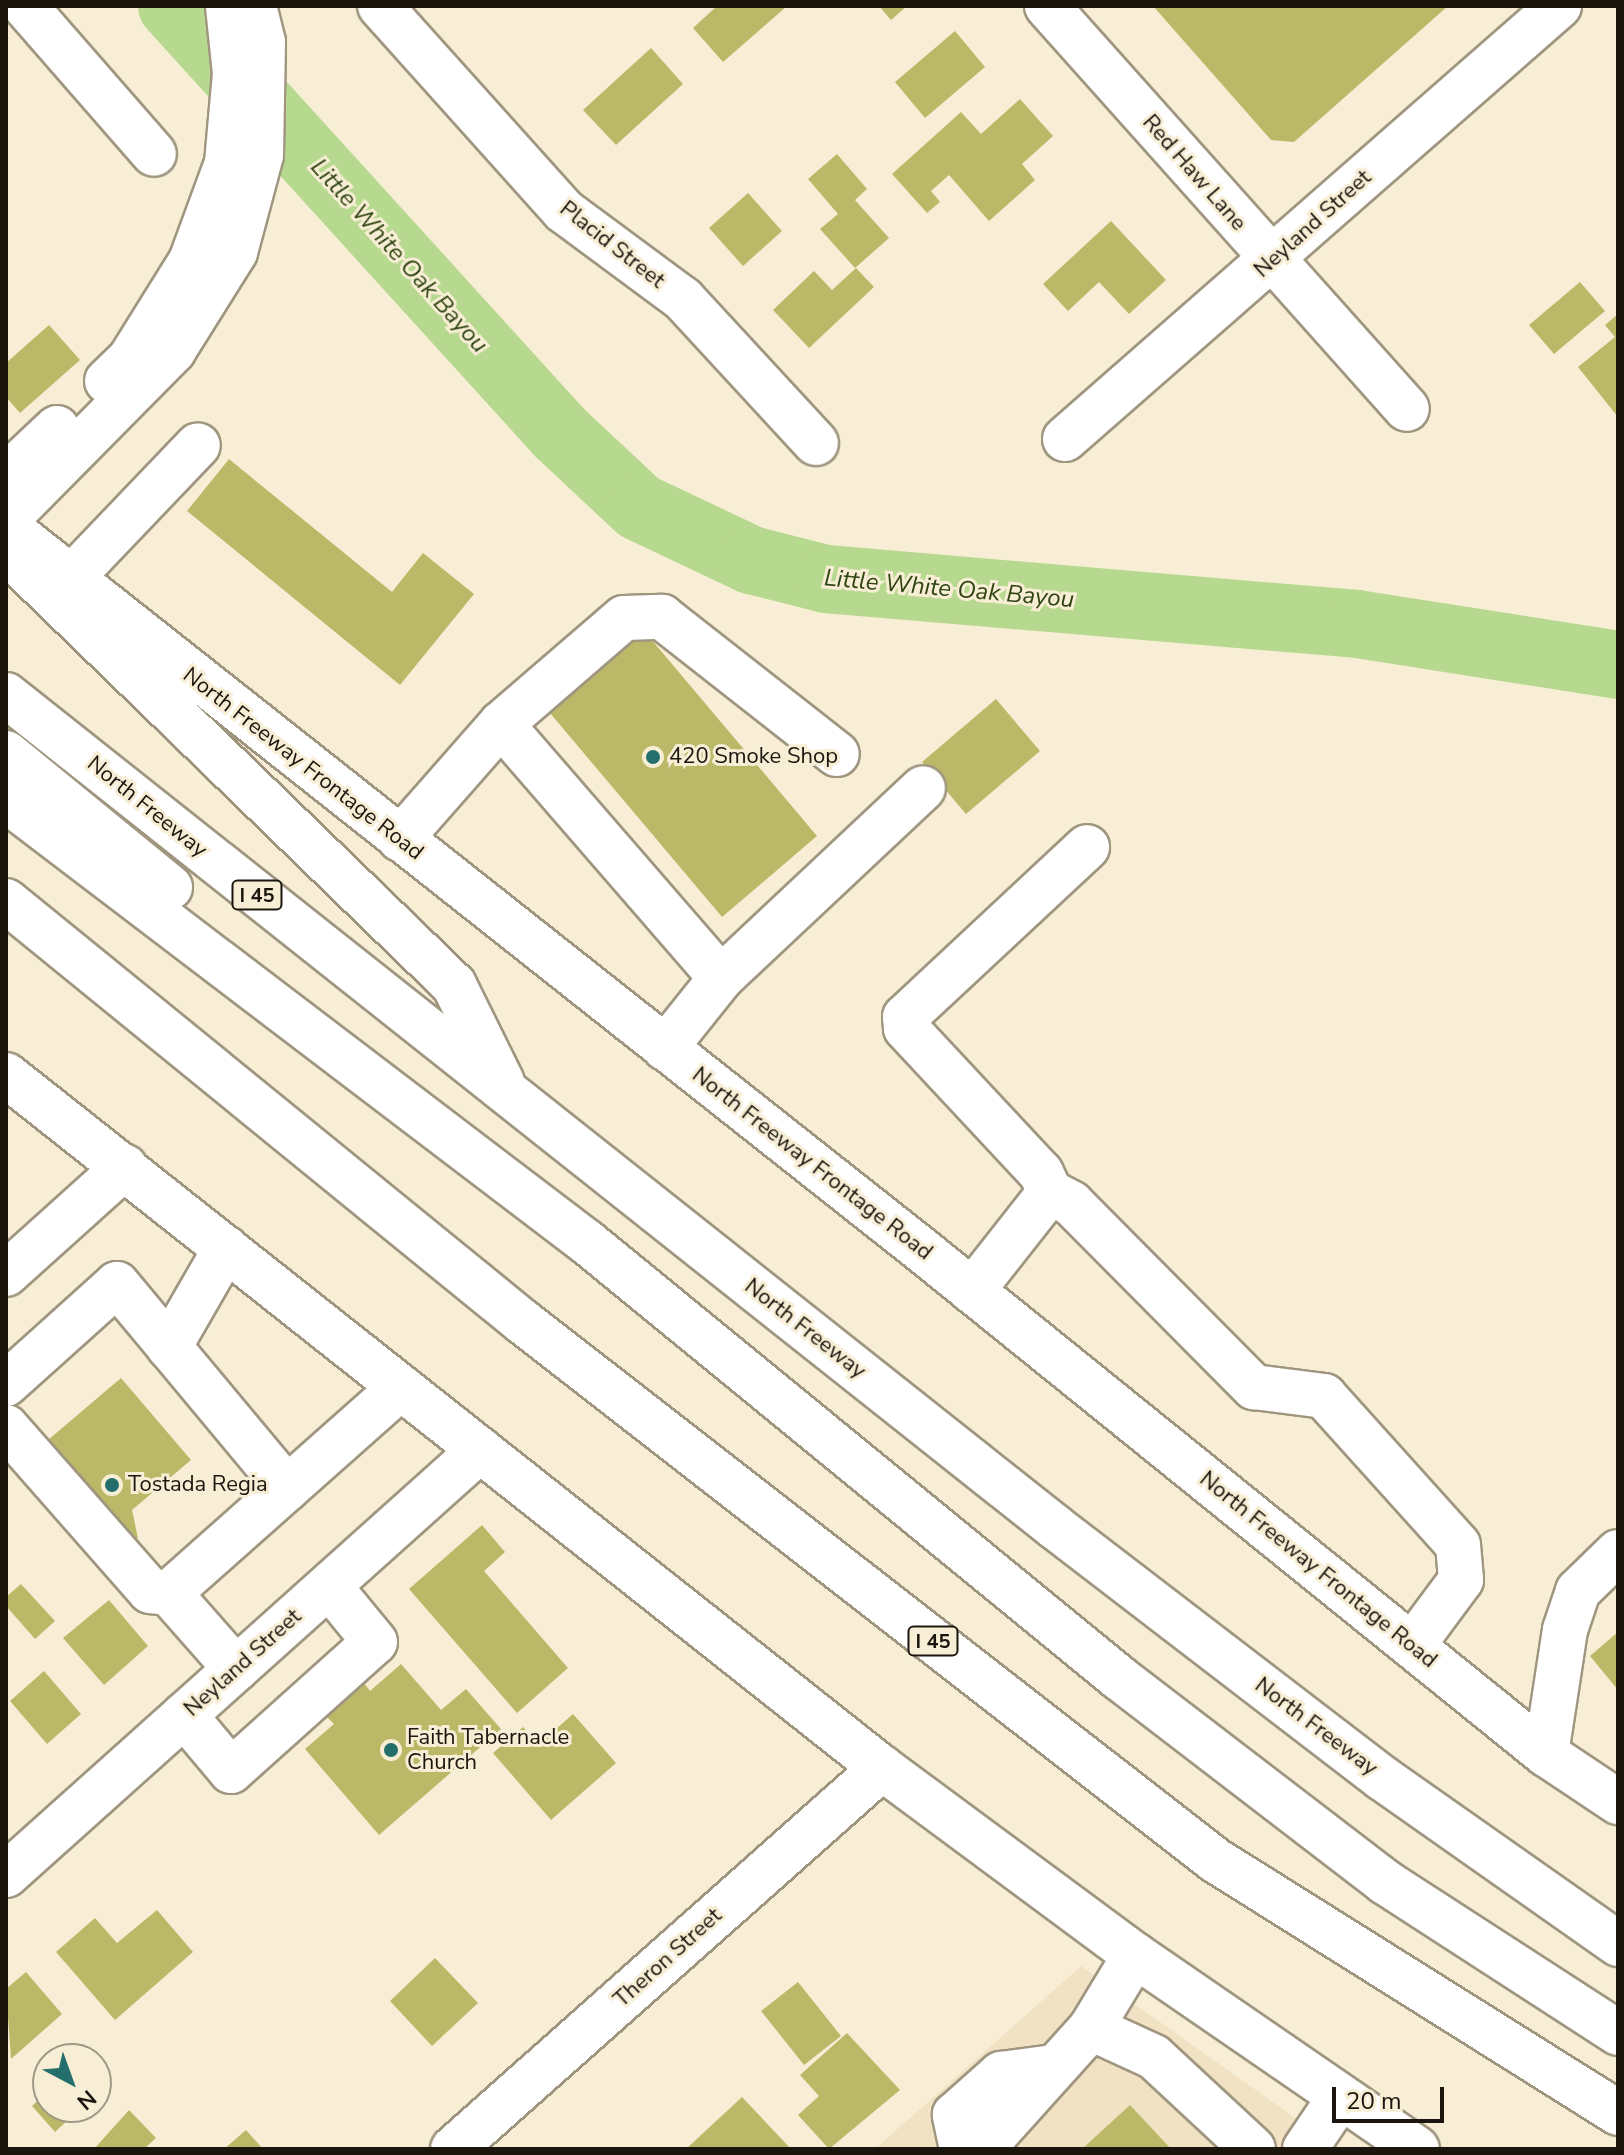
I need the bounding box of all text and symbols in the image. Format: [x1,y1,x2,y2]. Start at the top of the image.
street label: Red Haw Lane [1137,110,1251,236]
water label: Little White Oak Bayou [304,153,494,359]
street label: Neyland Street [1249,165,1377,283]
street label: Placid Street [554,196,670,294]
water label: Little White Oak Bayou [823,564,1075,614]
street label: North Freeway Frontage Road [178,662,428,866]
place label: 420 Smoke Shop [669,744,838,770]
marker: 420 Smoke Shop [644,748,662,766]
street label: North Freeway [82,751,212,863]
road number: I 45 [231,879,283,911]
street label: North Freeway Frontage Road [687,1062,937,1266]
street label: North Freeway [739,1273,871,1385]
street label: North Freeway Frontage Road [1194,1466,1442,1674]
place label: Tostada Regia [128,1472,268,1498]
marker: Tostada Regia [103,1476,121,1494]
street label: Neyland Street [179,1604,307,1722]
road number: I 45 [907,1625,959,1657]
street label: North Freeway [1249,1672,1383,1782]
place label: Faith Tabernacle Church [407,1724,569,1776]
marker: Faith Tabernacle Church [382,1741,400,1759]
street label: Theron Street [609,1903,727,2013]
north arrow [32,2043,112,2123]
scale bar [1336,2071,1448,2121]
text: N [70,2083,102,2116]
text: 20 m [1346,2085,1402,2117]

